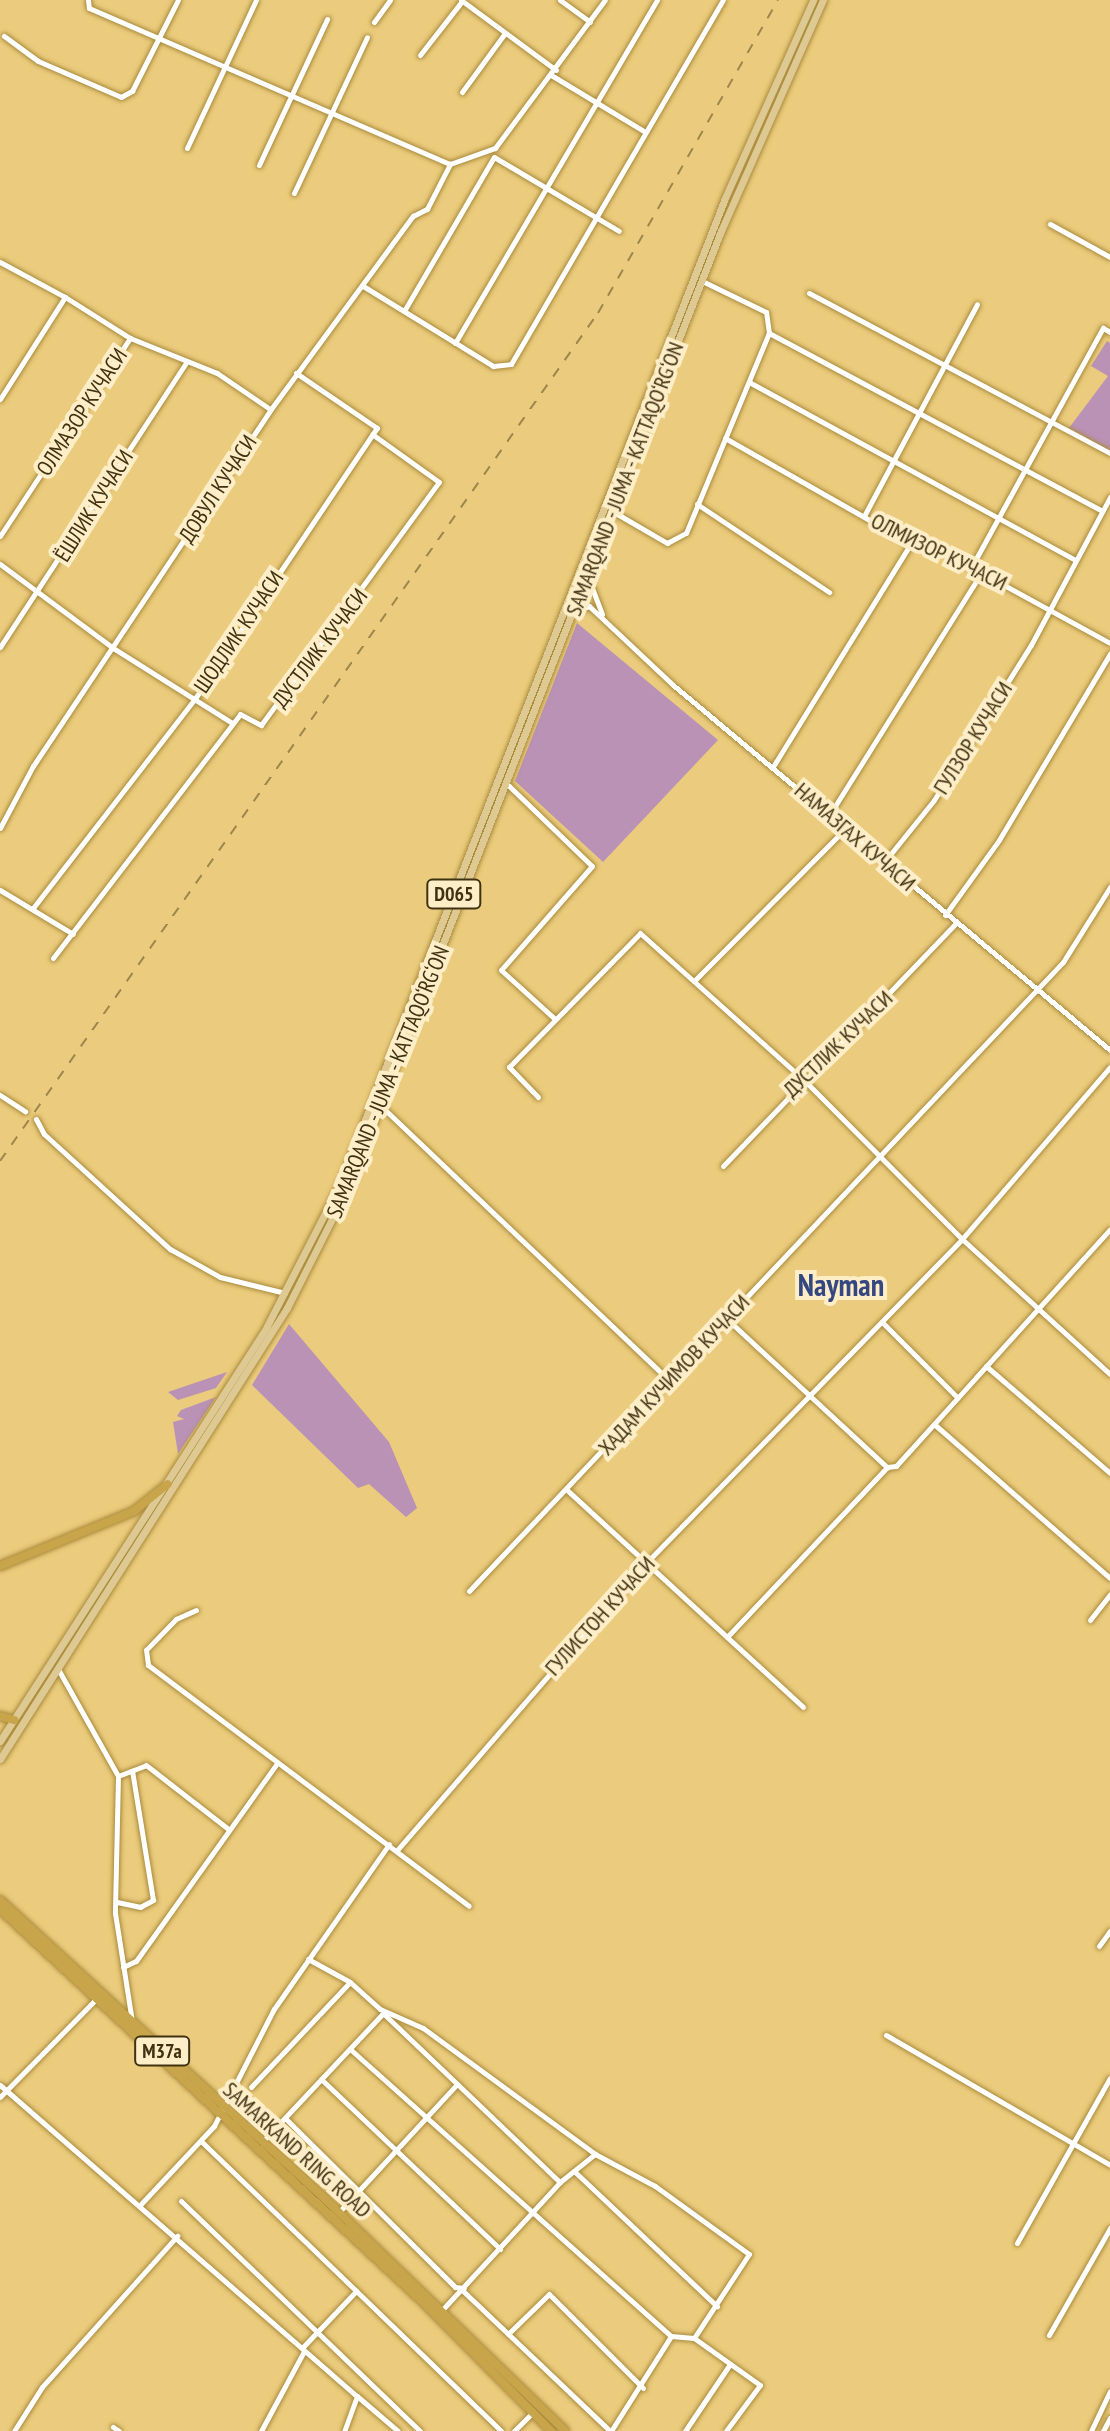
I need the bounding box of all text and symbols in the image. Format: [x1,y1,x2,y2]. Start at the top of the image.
street label: SAMARQAND - JUMA - KATTAQO‘RG‘ON [560,336,690,622]
street label: ОЛМАЗОР КУЧАСИ [31,343,133,481]
street label: ДОВУЛ КУЧАСИ [174,430,262,548]
street label: ЁШЛИК КУЧАСИ [49,445,139,567]
street label: ОЛМИЗОР КУЧАСИ [866,508,1012,596]
street label: ШОДЛИК КУЧАСИ [189,566,289,698]
street label: ДУСТЛИК КУЧАСИ [267,583,373,713]
street label: ГУЛЗОР КУЧАСИ [928,677,1018,799]
street label: НАМАЗГАХ КУЧАСИ [789,777,921,897]
road number: D065 [426,878,482,910]
street label: SAMARQAND - JUMA - KATTAQO‘RG‘ON [320,940,456,1224]
street label: ДУСТЛИК КУЧАСИ [778,985,898,1103]
district label: Nayman [798,1267,884,1303]
street label: ХАДАМ КУЧИМОВ КУЧАСИ [593,1289,755,1461]
street label: ГУЛИСТОН КУЧАСИ [540,1551,660,1681]
road number: M37a [134,2035,190,2067]
street label: SAMARKAND RING ROAD [218,2077,376,2223]

